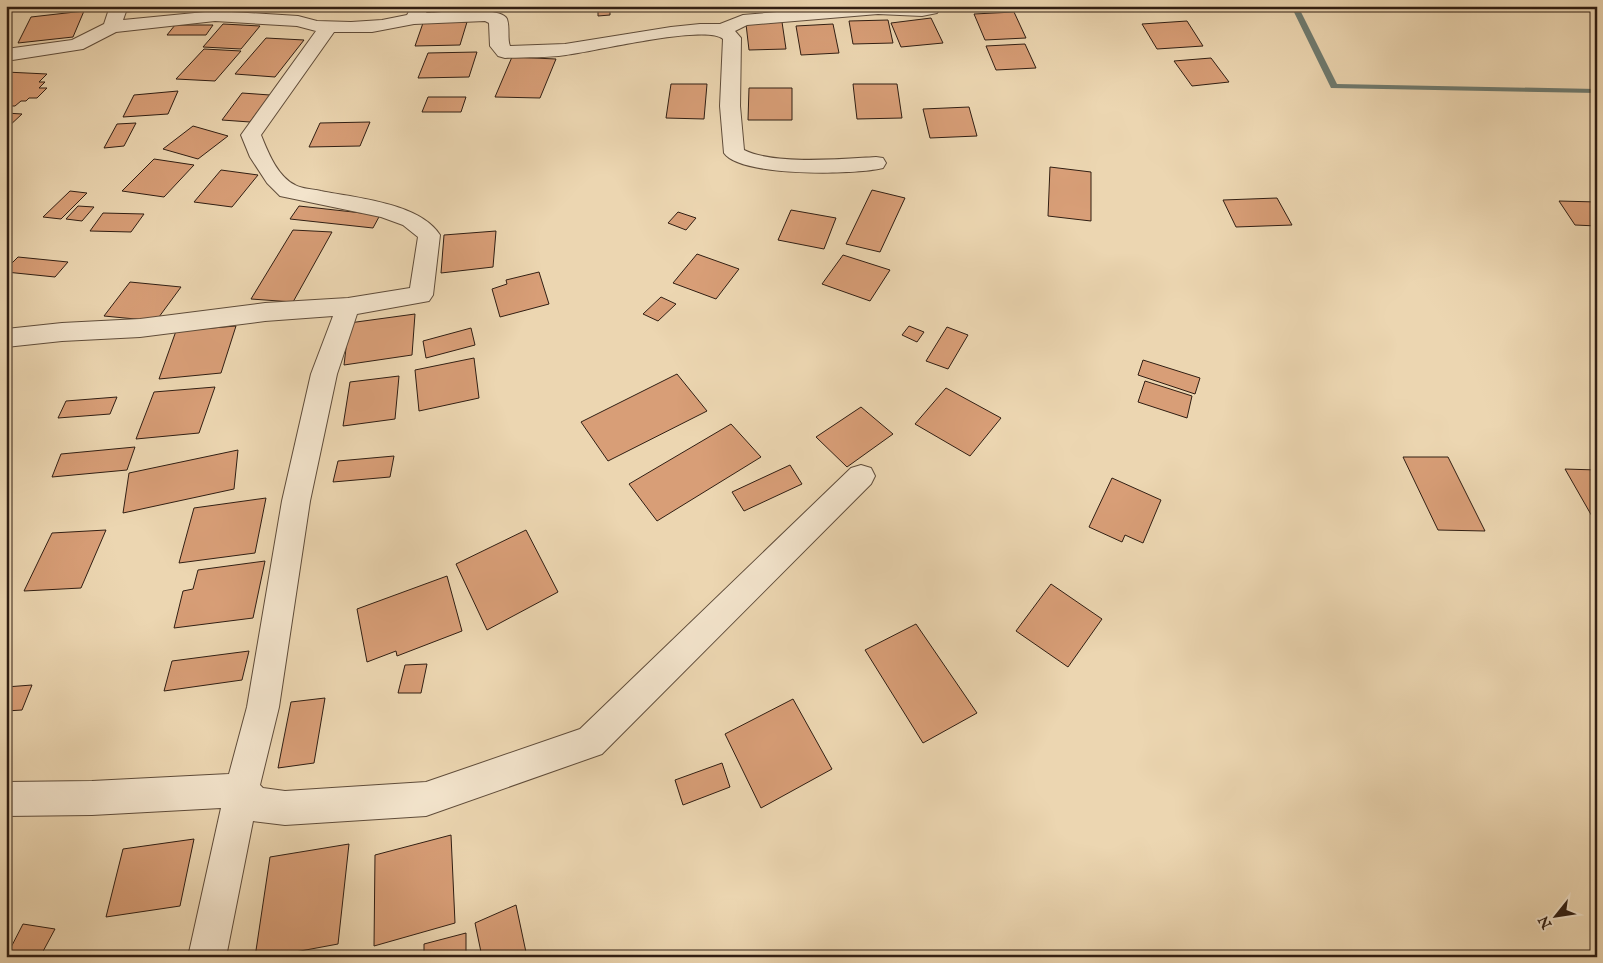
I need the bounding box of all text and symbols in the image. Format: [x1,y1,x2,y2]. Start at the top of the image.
north arrow [1530,890,1580,940]
text: N [1535,912,1557,933]

